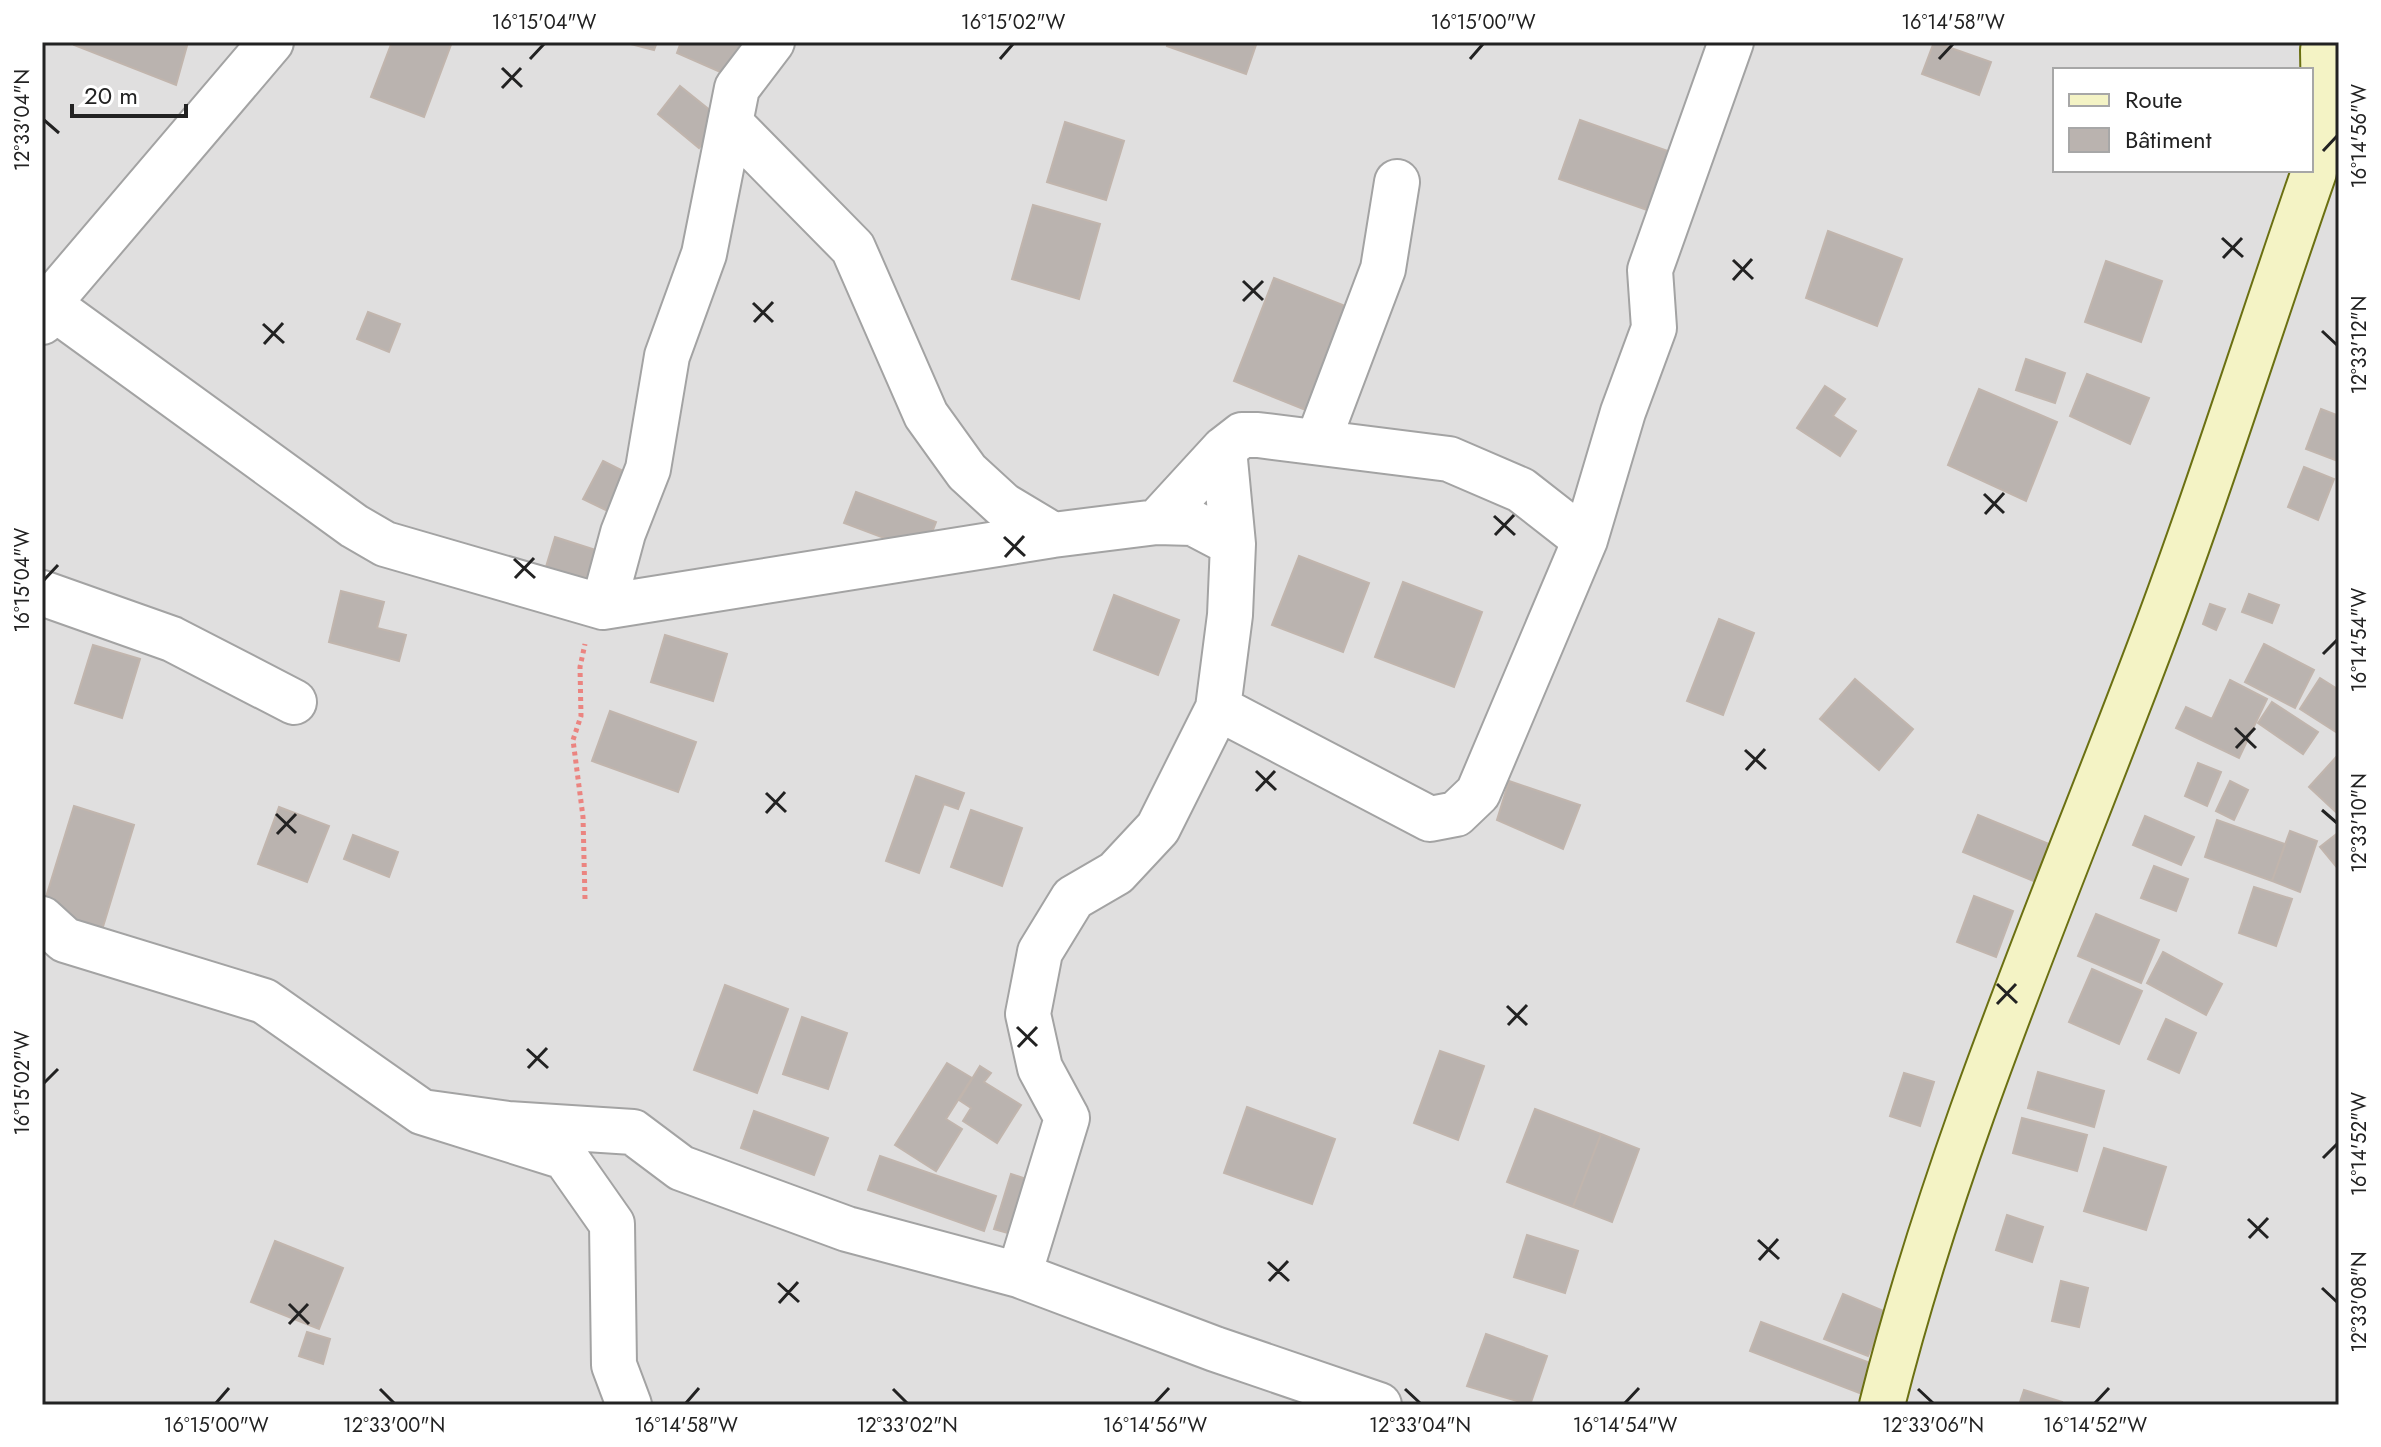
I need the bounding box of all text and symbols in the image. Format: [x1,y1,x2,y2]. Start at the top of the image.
text: 16°15'04"W [492,8,597,37]
text: 16°15'02"W [961,8,1065,37]
text: 16°15'00"W [1430,8,1536,37]
text: 16°14'58"W [1901,8,2005,37]
scale bar [72,68,186,118]
legend [2053,68,2313,172]
text: 12°33'04"N [8,69,37,171]
text: 20 m [84,78,138,113]
text: Route [2125,82,2182,117]
text: 16°14'56"W [2345,84,2374,188]
text: Bâtiment [2125,122,2212,157]
text: 12°33'12"N [2345,296,2374,394]
text: 16°15'04"W [8,527,37,632]
text: 16°14'54"W [2345,588,2374,692]
text: 12°33'10"N [2345,773,2374,873]
text: 16°15'02"W [8,1031,37,1135]
text: 16°14'52"W [2345,1092,2374,1196]
text: 12°33'08"N [2345,1251,2374,1353]
text: 16°15'00"W [163,1411,269,1440]
text: 12°33'00"N [343,1411,445,1440]
text: 16°14'58"W [634,1411,738,1440]
text: 12°33'02"N [856,1411,958,1440]
text: 16°14'56"W [1103,1411,1207,1440]
text: 12°33'04"N [1369,1411,1471,1440]
text: 16°14'54"W [1573,1411,1677,1440]
text: 12°33'06"N [1882,1411,1984,1440]
text: 16°14'52"W [2043,1411,2147,1440]

